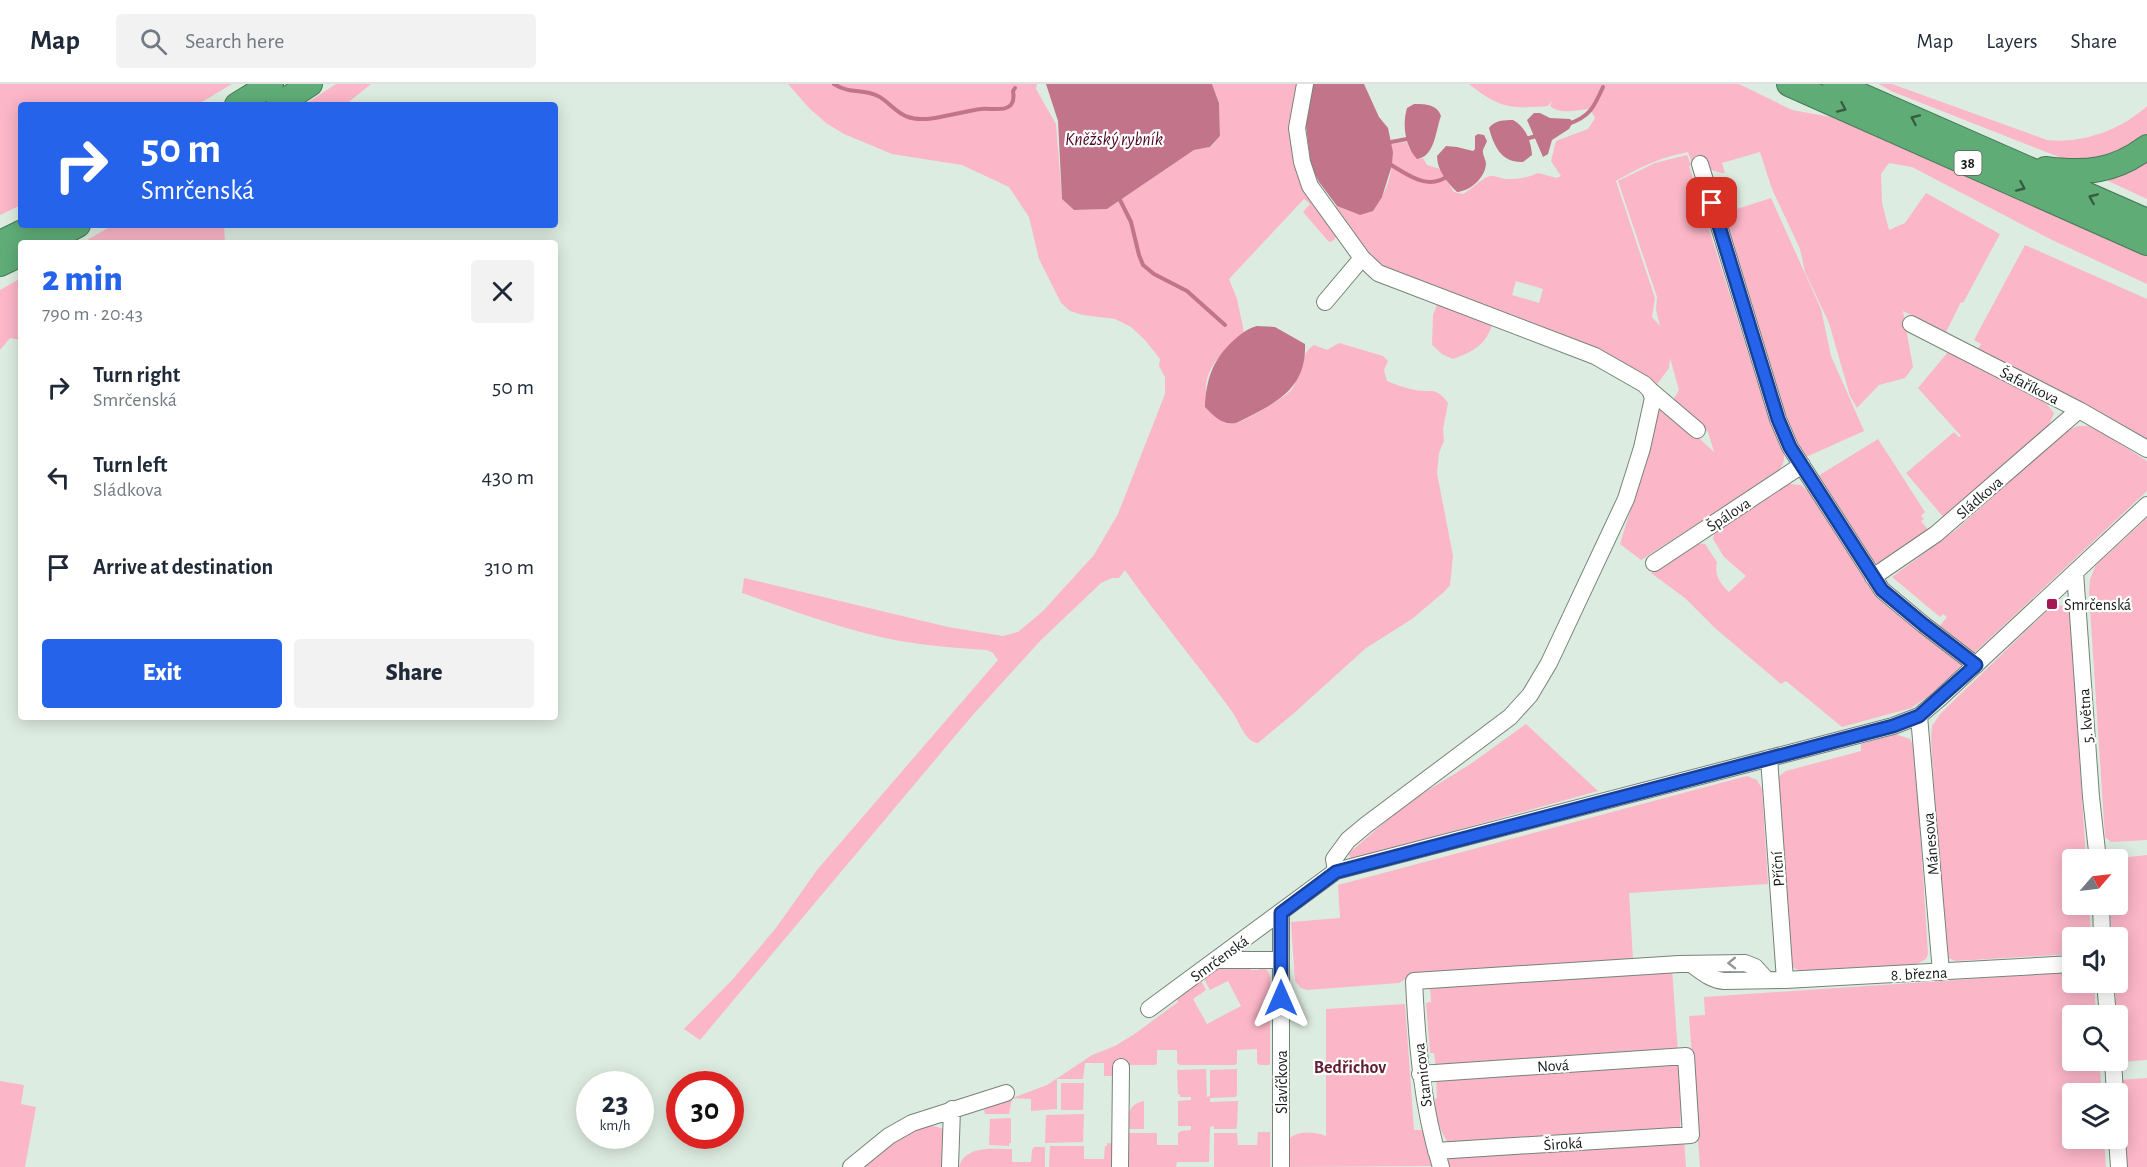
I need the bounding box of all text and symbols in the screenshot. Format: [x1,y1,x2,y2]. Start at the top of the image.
search box [116,14,536,68]
icon: search [137,25,170,58]
text: Map [30,27,80,55]
text: Search here [185,30,284,52]
text: Map [1917,31,1953,52]
text: Layers [1986,31,2037,52]
text: Share [2070,31,2117,52]
one-way arrow [1836,100,1847,112]
one-way arrow [1910,115,1921,127]
icon: right [42,126,120,204]
text: 50 m [141,128,221,170]
water label: Kněžský rybník [1065,131,1163,149]
road number: 38 [1954,151,1982,175]
text: Smrčenská [141,177,255,204]
pin [1686,177,1737,228]
one-way arrow [2014,179,2025,191]
icon: arrive [1695,186,1728,219]
one-way arrow [2089,193,2100,205]
button: close [471,260,534,323]
text: 2 min [42,261,123,297]
text: 790 m · 20:43 [42,304,143,324]
street label: Šafaříkova [1997,362,2063,408]
text: Turn right [93,364,180,386]
icon: right [42,371,75,404]
text: 50 m [492,376,534,398]
text: Smrčenská [93,390,177,410]
text: Turn left [93,454,167,476]
icon: left [42,461,75,494]
text: 430 m [482,466,534,488]
street label: Sládkova [1953,473,2006,522]
text: Sládkova [93,480,162,500]
street label: Špálova [1703,493,1753,535]
icon: arrive [42,551,75,584]
text: Arrive at destination [93,556,273,578]
text: 310 m [485,556,534,578]
marker: Smrčenská [2045,597,2059,611]
place label: Smrčenská [2064,597,2131,613]
button: Exit [42,639,282,708]
button: Share [294,639,534,708]
street label: 5. května [2076,688,2096,744]
street label: Mánesova [1920,812,1942,876]
north arrow [2062,849,2128,915]
map controls [2062,849,2128,1149]
street label: Příční [1769,851,1787,887]
button: sound [2062,927,2128,993]
street label: Smrčenská [1188,933,1251,985]
one-way arrow [1727,957,1736,969]
street label: 8. března [1890,965,1948,983]
position arrow [1249,966,1313,1030]
button: search [2062,1005,2128,1071]
street label: Stamicova [1411,1042,1435,1108]
street label: Slavíčkova [1274,1050,1290,1114]
street label: Nová [1536,1057,1570,1075]
district label: Bedřichov [1314,1059,1386,1077]
speed limit sign: 30 [666,1071,744,1149]
button: layers [2062,1083,2128,1149]
text: 23 [601,1088,629,1118]
text: km/h [600,1118,630,1133]
street label: Široká [1543,1133,1583,1153]

